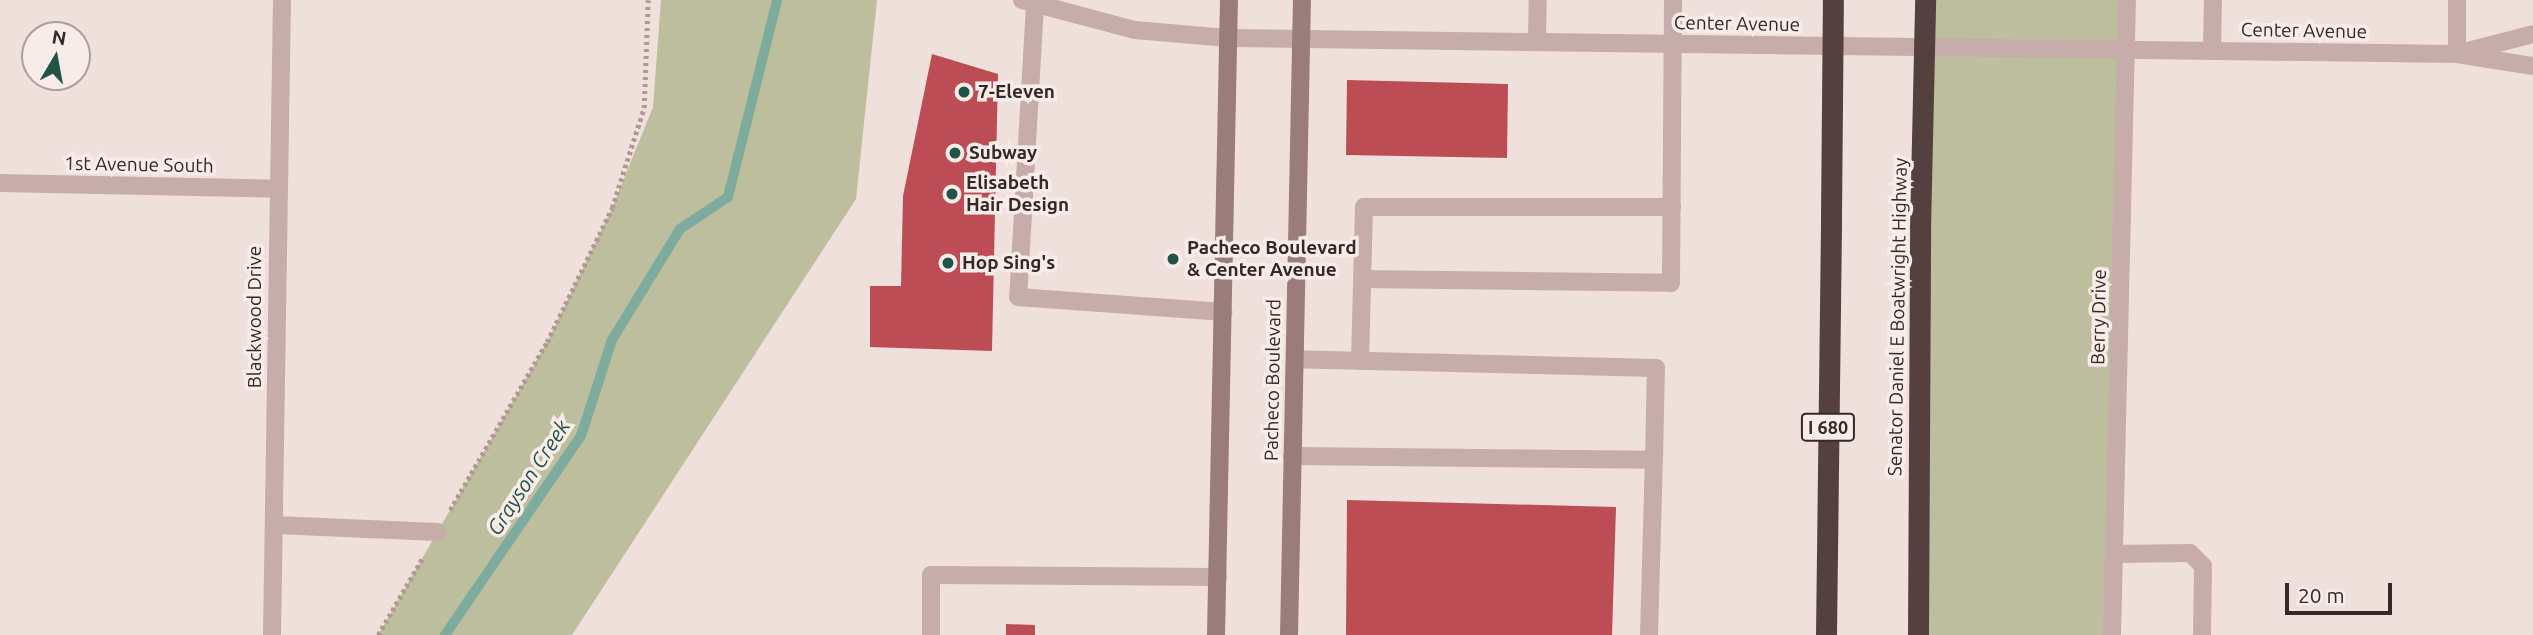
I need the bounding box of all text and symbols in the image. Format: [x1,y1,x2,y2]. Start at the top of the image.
street label: Center Avenue [1674,11,1800,37]
street label: Center Avenue [2241,18,2367,44]
north arrow [21,21,91,91]
text: N [50,25,68,49]
place label: 7-Eleven [978,81,1055,103]
marker: 7-Eleven [956,84,972,100]
place label: Subway [969,142,1037,164]
marker: Subway [947,145,963,161]
street label: 1st Avenue South [64,152,214,178]
street label: Senator Daniel E Boatwright Highway [1884,158,1912,476]
place label: Elisabeth Hair Design [966,172,1069,216]
marker: Elisabeth Hair Design [944,186,960,202]
place label: Pacheco Boulevard & Center Avenue [1187,237,1357,281]
street label: Blackwood Drive [244,246,266,388]
marker: Pacheco Boulevard & Center Avenue [1165,251,1181,267]
place label: Hop Sing's [962,252,1055,274]
marker: Hop Sing's [940,255,956,271]
street label: Berry Drive [2087,269,2111,365]
street label: Pacheco Boulevard [1260,299,1286,461]
road number: I 680 [1800,412,1856,442]
water label: Grayson Creek [481,414,575,540]
scale bar [2288,568,2395,612]
text: 20 m [2298,583,2345,607]

